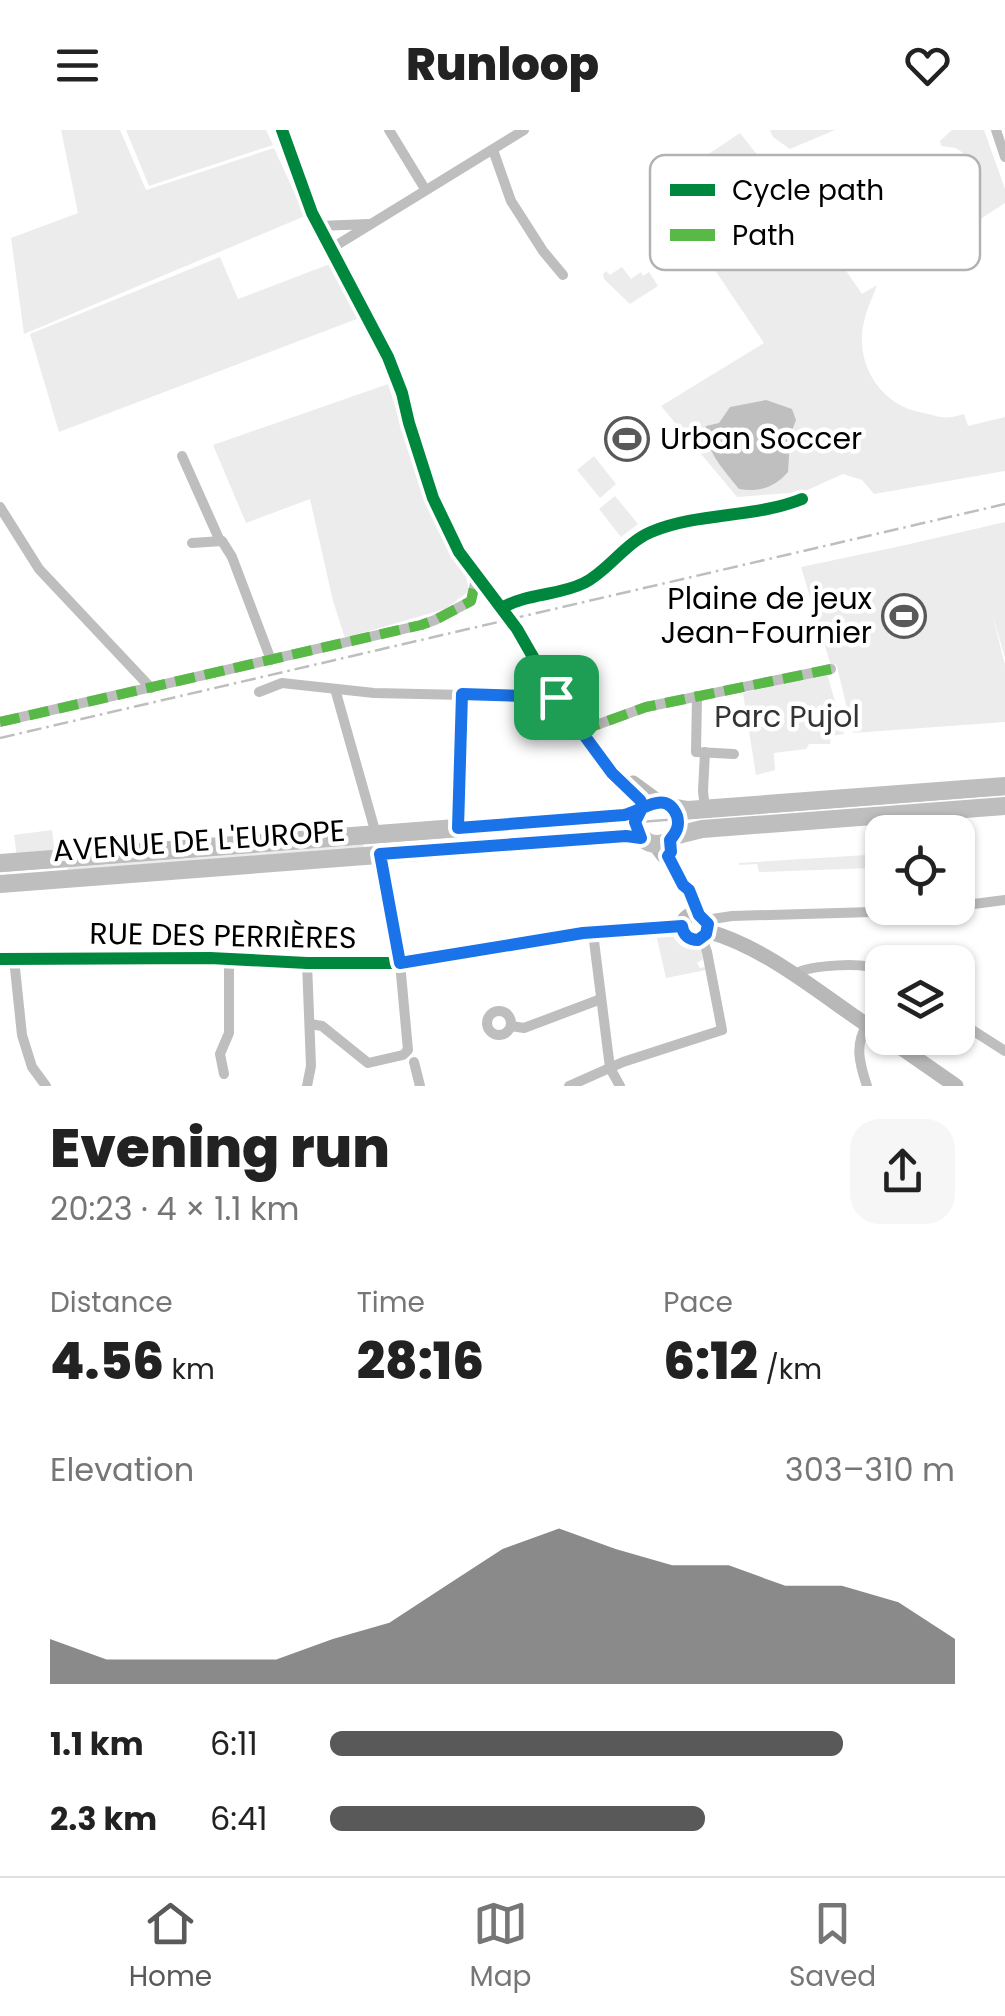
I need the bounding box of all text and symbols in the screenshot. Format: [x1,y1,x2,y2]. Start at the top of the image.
text: Runloop [406,33,599,96]
icon: menu [50,38,105,93]
icon: heart [900,38,955,93]
legend [650,155,980,270]
text: Cycle path [732,171,884,210]
text: Path [732,216,795,255]
sports icon: Urban Soccer [604,416,650,462]
place label: Urban Soccer [660,417,862,460]
place label: Plaine de jeux Jean-Fournier [660,577,872,654]
sports icon: Plaine de jeux Jean-Fournier [881,593,927,639]
pin [514,655,599,740]
icon: arrive [529,670,584,725]
park label: Parc Pujol [714,695,860,738]
street label: AVENUE DE L'EUROPE [51,809,347,872]
map controls [865,815,975,1055]
button: locate [865,815,975,925]
street label: RUE DES PERRIÈRES [89,912,357,959]
button: layers [865,945,975,1055]
text: Evening run [50,1109,390,1186]
button: share [850,1119,955,1224]
text: 20:23 · 4 × 1.1 km [50,1186,299,1231]
text: Distance [50,1283,173,1322]
text: Time [357,1283,425,1322]
text: Pace [663,1283,733,1322]
text: 4.56 [50,1326,164,1397]
text: 28:16 [357,1326,484,1397]
text: 6:12 [663,1326,758,1397]
text: km [164,1350,215,1389]
text: /km [758,1350,822,1389]
text: Elevation [50,1447,194,1492]
text: 303–310 m [785,1447,955,1492]
text: 1.1 km [50,1721,144,1766]
text: 6:11 [210,1721,258,1766]
text: 2.3 km [50,1796,157,1841]
text: 6:41 [210,1796,268,1841]
tab: Home [129,1896,212,1998]
tab: Map [470,1896,532,1998]
tab: Saved [789,1896,876,1998]

